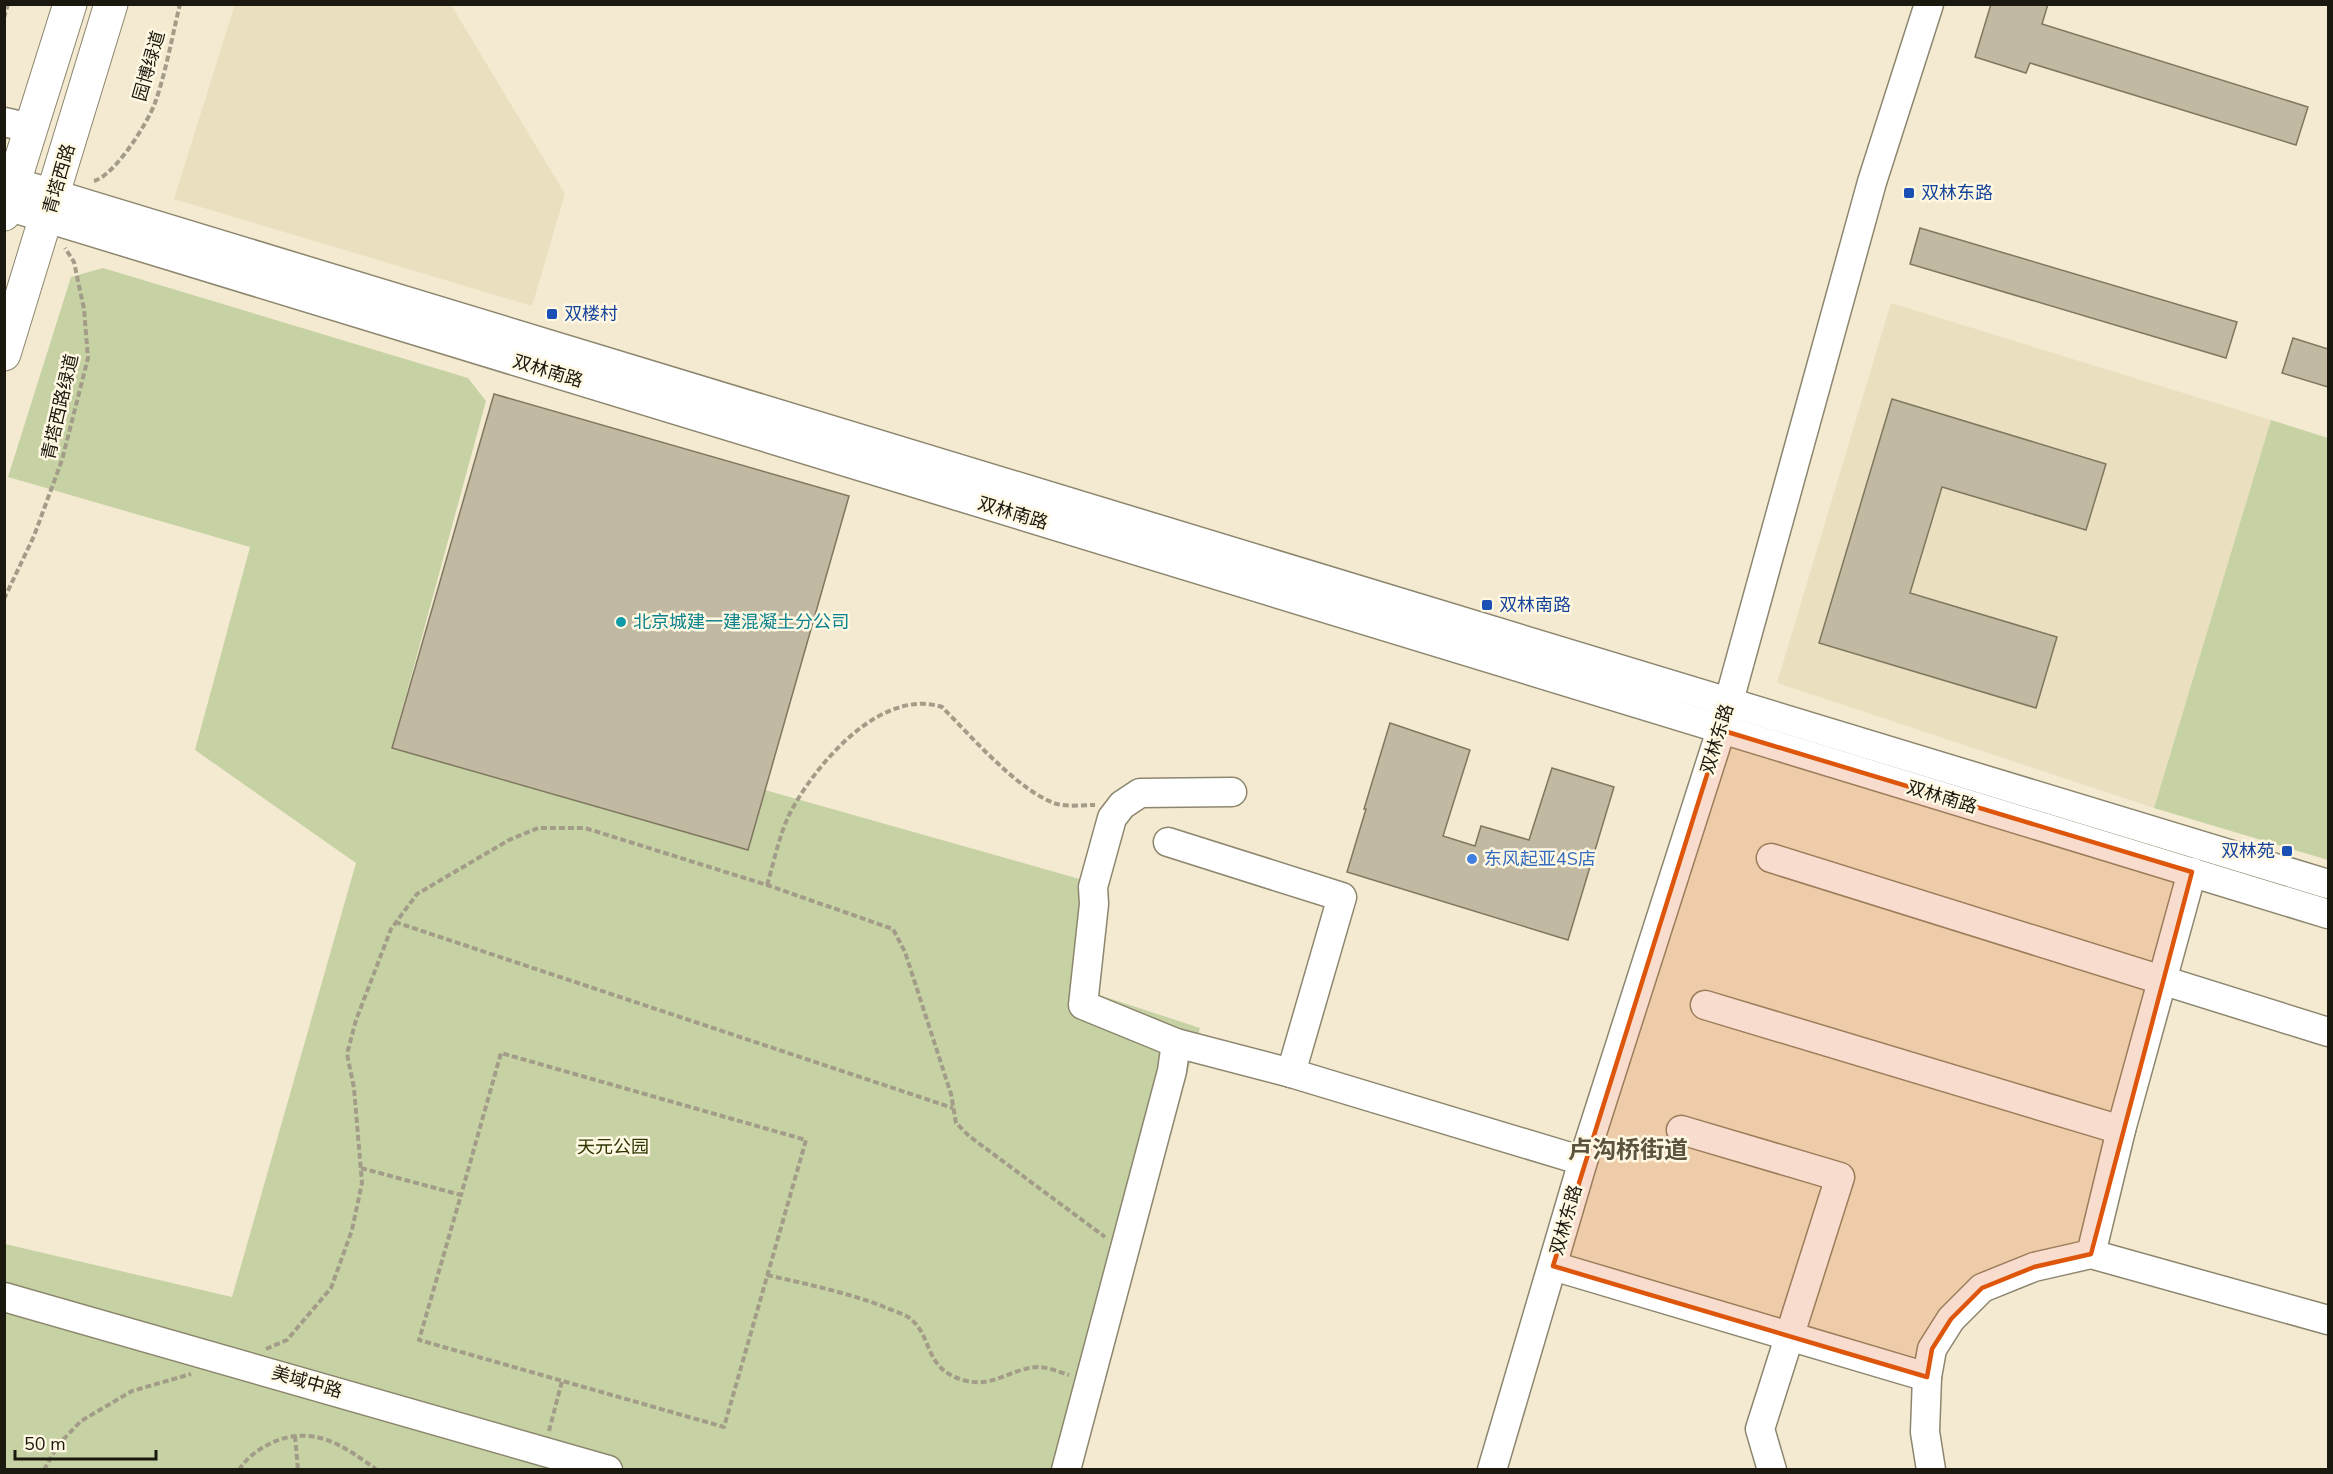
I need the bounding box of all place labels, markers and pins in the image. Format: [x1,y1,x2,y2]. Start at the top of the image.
place label: 双林东路 [1921,181,1993,205]
marker: 双林东路 [1902,186,1916,200]
place label: 双楼村 [564,302,618,326]
marker: 双楼村 [545,307,559,321]
place label: 双林南路 [1499,593,1571,617]
marker: 双林南路 [1480,598,1494,612]
place label: 北京城建一建混凝土分公司 [633,610,849,634]
marker: 北京城建一建混凝土分公司 [614,615,628,629]
place label: 双林苑 [2221,839,2275,863]
marker: 双林苑 [2280,844,2294,858]
place label: 东风起亚4S店 [1484,847,1596,871]
marker: 东风起亚4S店 [1465,852,1479,866]

